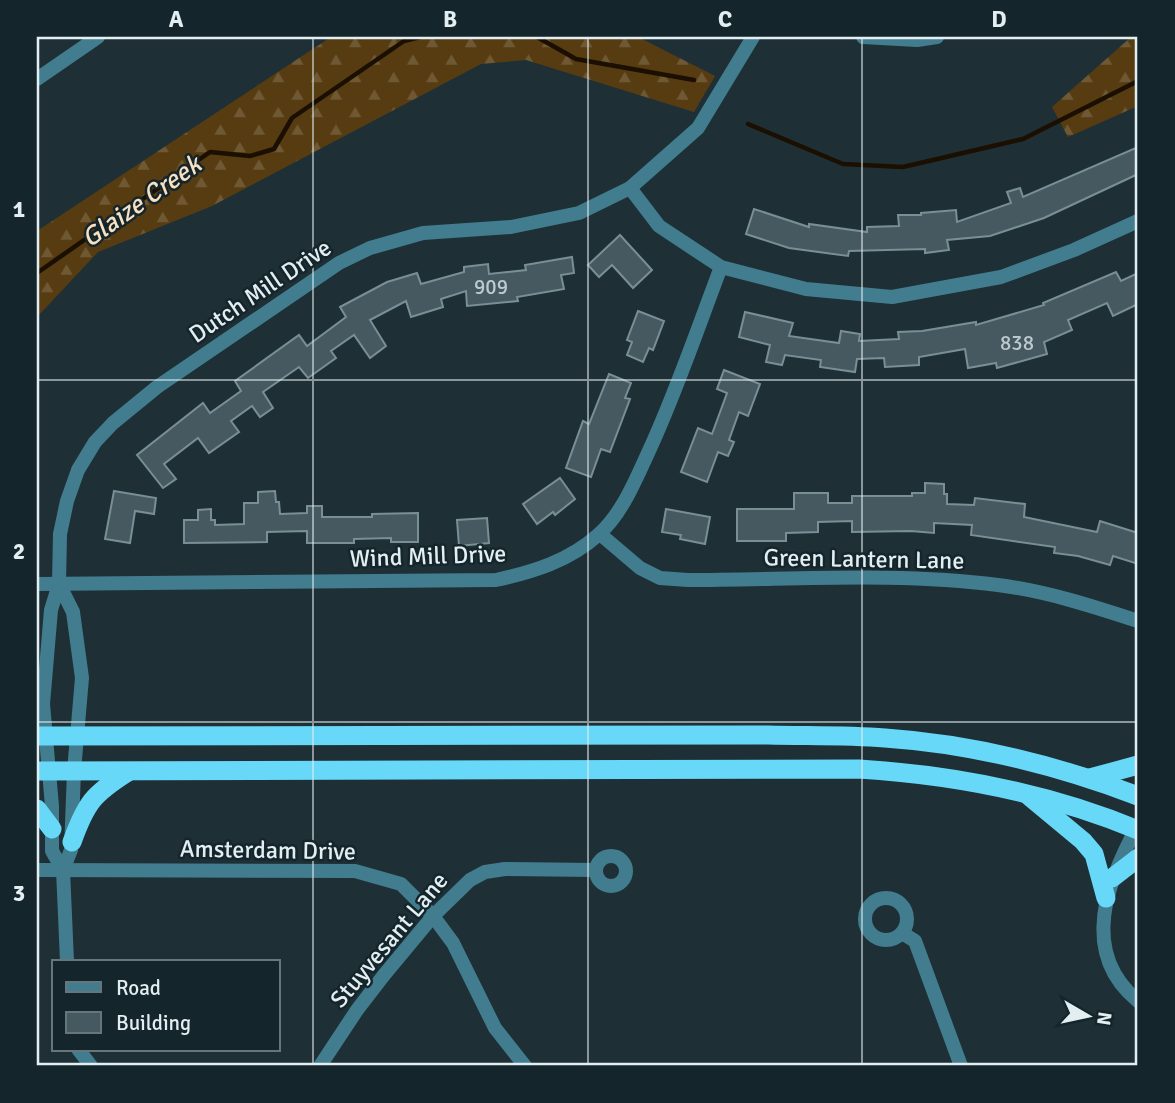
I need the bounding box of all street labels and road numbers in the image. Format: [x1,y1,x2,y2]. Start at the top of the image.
street label: Dutch Mill Drive [183,232,337,350]
street label: Wind Mill Drive [349,538,507,574]
street label: Green Lantern Lane [763,542,965,576]
street label: Amsterdam Drive [180,833,356,867]
street label: Stuyvesant Lane [324,866,454,1014]

